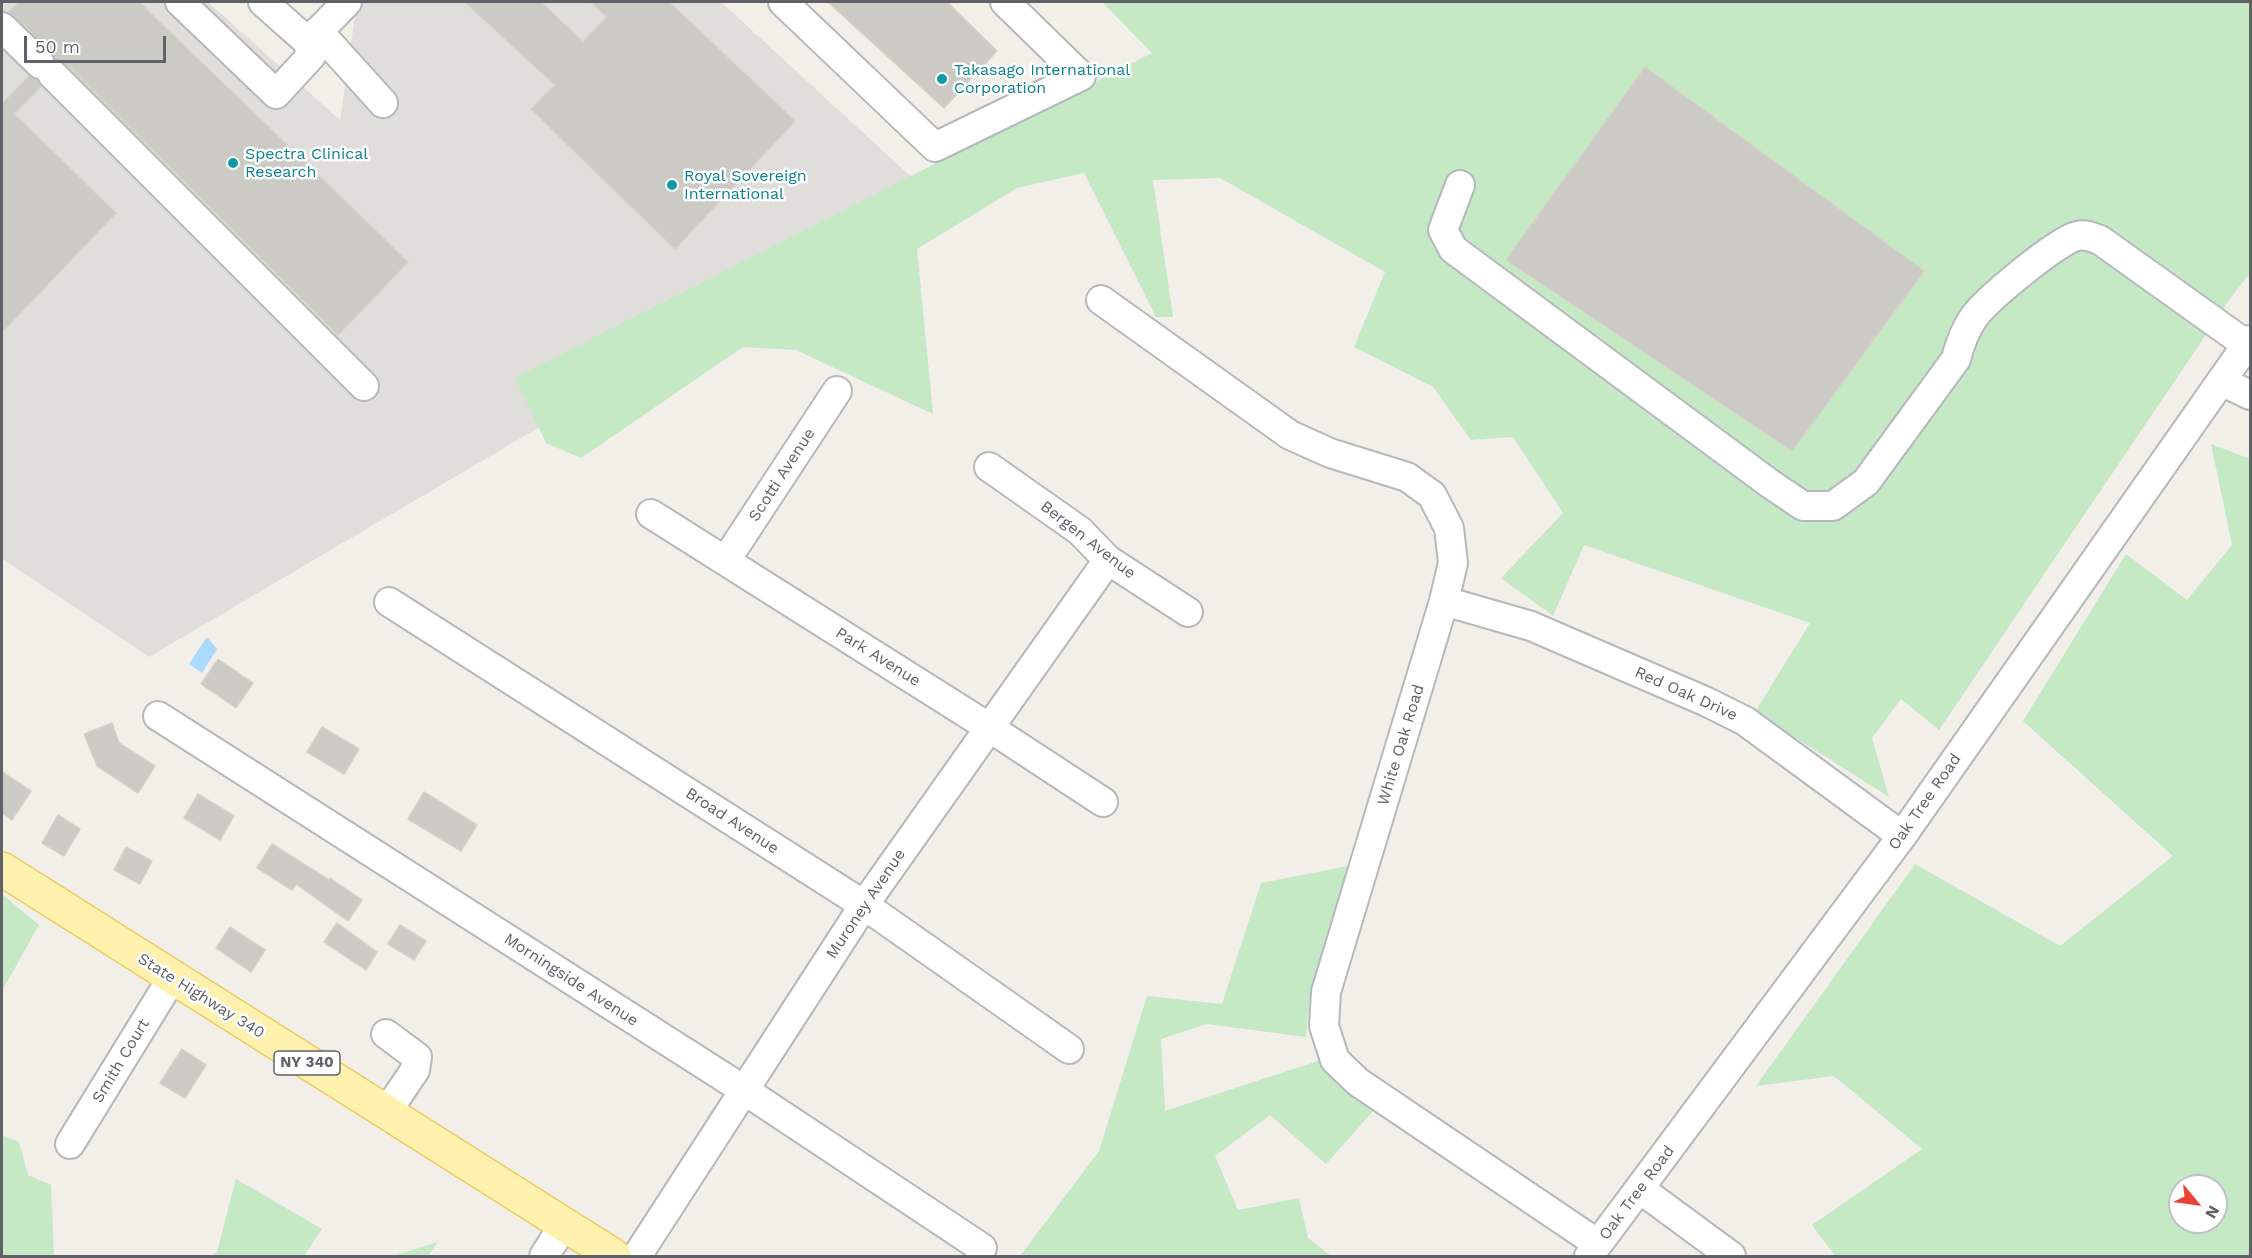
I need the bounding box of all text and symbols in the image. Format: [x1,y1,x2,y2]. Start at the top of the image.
scale bar [27,24,170,62]
text: 50 m [35,36,80,57]
place label: Takasago International Corporation [954,60,1130,98]
marker: Takasago International Corporation [935,72,949,86]
place label: Spectra Clinical Research [245,144,368,182]
marker: Spectra Clinical Research [226,156,240,170]
place label: Royal Sovereign International [684,166,807,204]
marker: Royal Sovereign International [665,178,679,192]
street label: Scotti Avenue [745,425,819,525]
street label: Bergen Avenue [1037,497,1139,583]
street label: Park Avenue [832,623,924,691]
street label: Red Oak Drive [1632,663,1740,725]
street label: White Oak Road [1373,682,1429,808]
street label: Oak Tree Road [1885,750,1965,854]
street label: Broad Avenue [682,784,782,858]
street label: Muroney Avenue [822,845,910,963]
street label: Morningside Avenue [500,929,642,1031]
street label: State Highway 340 [134,949,268,1043]
street label: Smith Court [88,1015,154,1107]
road number: NY 340 [274,1051,340,1075]
street label: Oak Tree Road [1595,1142,1679,1244]
north arrow [2168,1174,2228,1234]
text: N [2201,1202,2224,1222]

